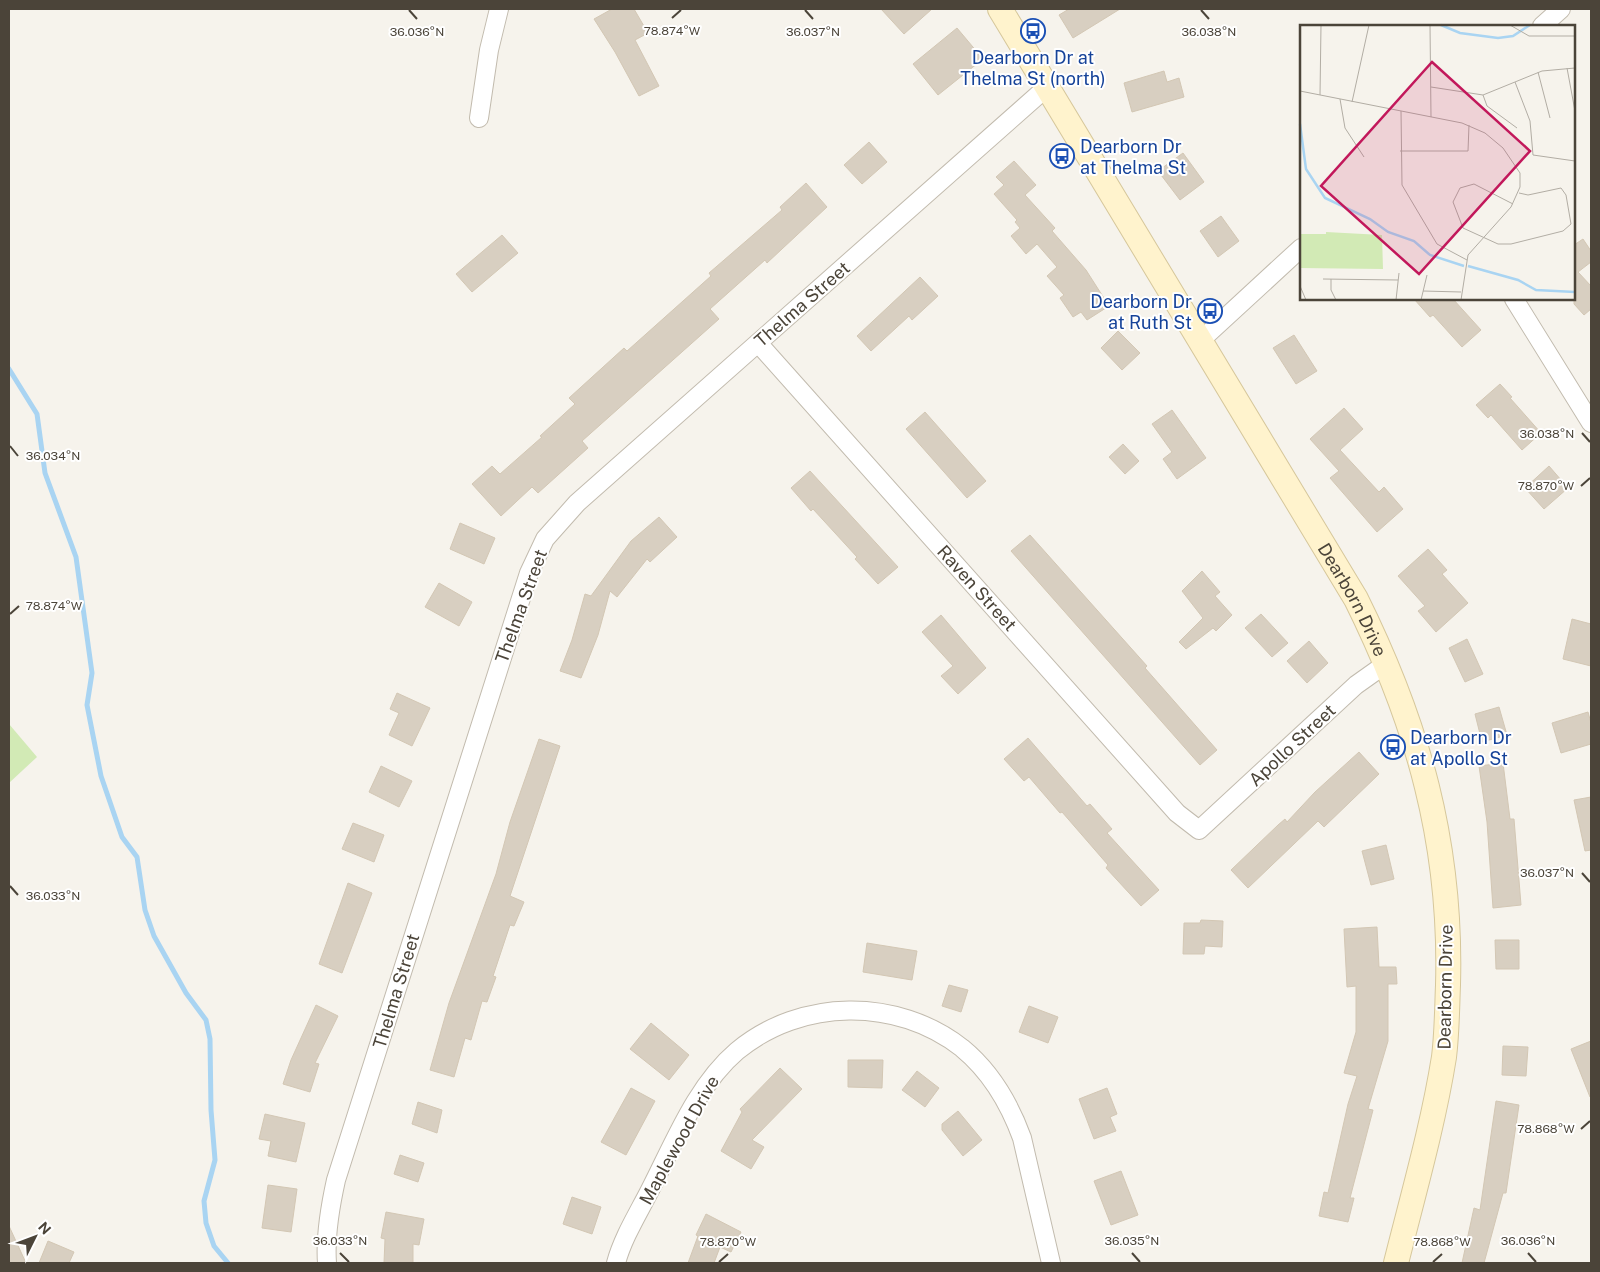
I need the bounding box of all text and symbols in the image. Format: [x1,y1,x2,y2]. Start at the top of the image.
bus stop icon: Dearborn Dr at Thelma St (north) [1020,18,1046,44]
text: 78.874°W [644,24,701,38]
text: 36.036°N [390,25,444,39]
text: 36.037°N [786,25,840,39]
text: 36.038°N [1182,25,1236,39]
inset map [1300,25,1575,300]
place label: Dearborn Dr at Thelma St (north) [960,47,1106,89]
place label: Dearborn Dr at Thelma St [1080,136,1186,178]
bus stop icon: Dearborn Dr at Thelma St [1049,143,1075,169]
street label: Thelma Street [750,257,854,351]
place label: Dearborn Dr at Ruth St [1090,291,1192,333]
bus stop icon: Dearborn Dr at Ruth St [1197,298,1223,324]
text: 36.038°N [1520,427,1574,441]
text: 36.034°N [26,449,80,463]
text: 78.870°W [1518,479,1575,493]
street label: Dearborn Drive [1314,539,1392,659]
street label: Raven Street [933,541,1021,635]
street label: Thelma Street [491,546,551,666]
text: 78.874°W [26,599,83,613]
street label: Apollo Street [1244,700,1340,790]
place label: Dearborn Dr at Apollo St [1410,727,1512,769]
bus stop icon: Dearborn Dr at Apollo St [1380,734,1406,760]
text: 36.037°N [1520,866,1574,880]
text: 36.033°N [26,889,80,903]
street label: Dearborn Drive [1433,924,1457,1050]
street label: Thelma Street [369,931,423,1051]
street label: Maplewood Drive [635,1072,723,1208]
text: 78.868°W [1517,1122,1575,1136]
north arrow [10,1212,60,1262]
text: N [35,1219,54,1238]
text: 36.033°N [313,1234,367,1248]
text: 36.035°N [1105,1234,1159,1248]
text: 36.036°N [1501,1234,1555,1248]
text: 78.870°W [700,1235,757,1249]
text: 78.868°W [1413,1235,1471,1249]

